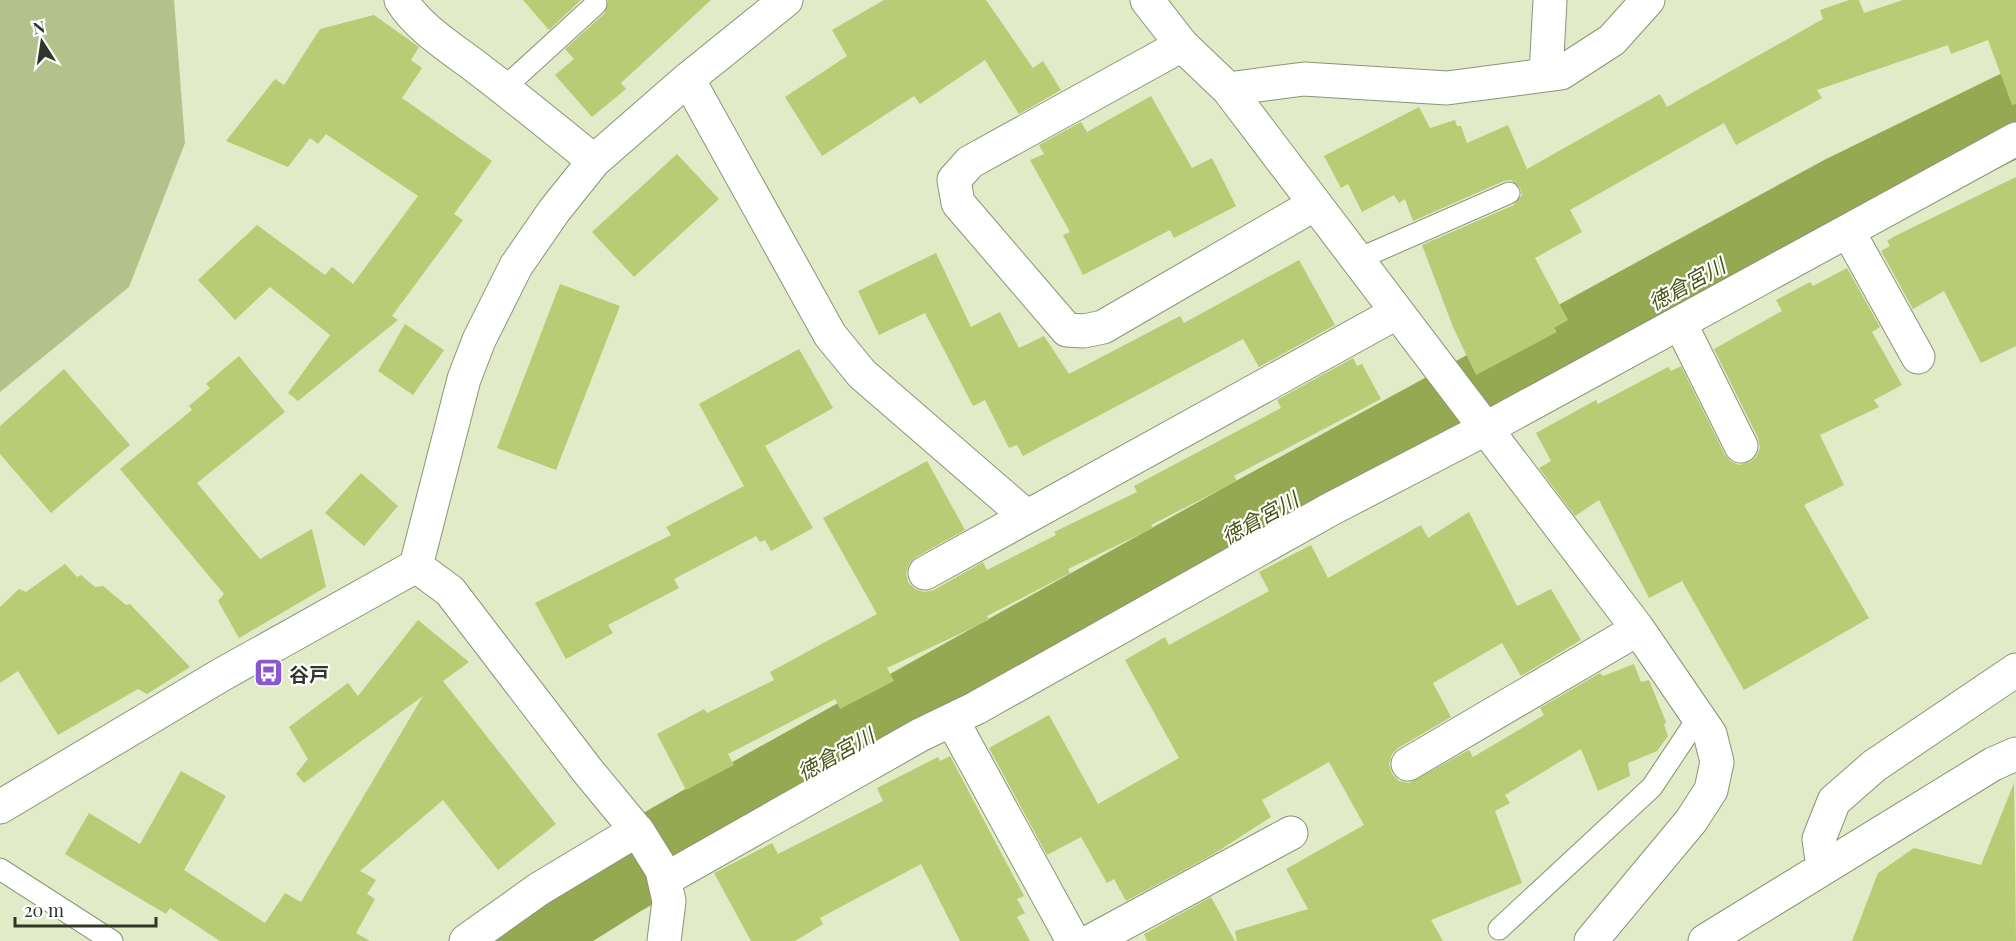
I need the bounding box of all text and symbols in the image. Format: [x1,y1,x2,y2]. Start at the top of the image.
north arrow [12,12,72,72]
text: N [31,15,47,38]
water label: 徳倉宮川 [1642,249,1731,316]
water label: 徳倉宮川 [1215,483,1304,550]
bus stop icon: 谷戸 [252,657,284,689]
place label: 谷戸 [289,660,329,687]
water label: 徳倉宮川 [791,719,880,786]
scale bar [15,890,156,928]
text: 20 m [24,898,64,922]

